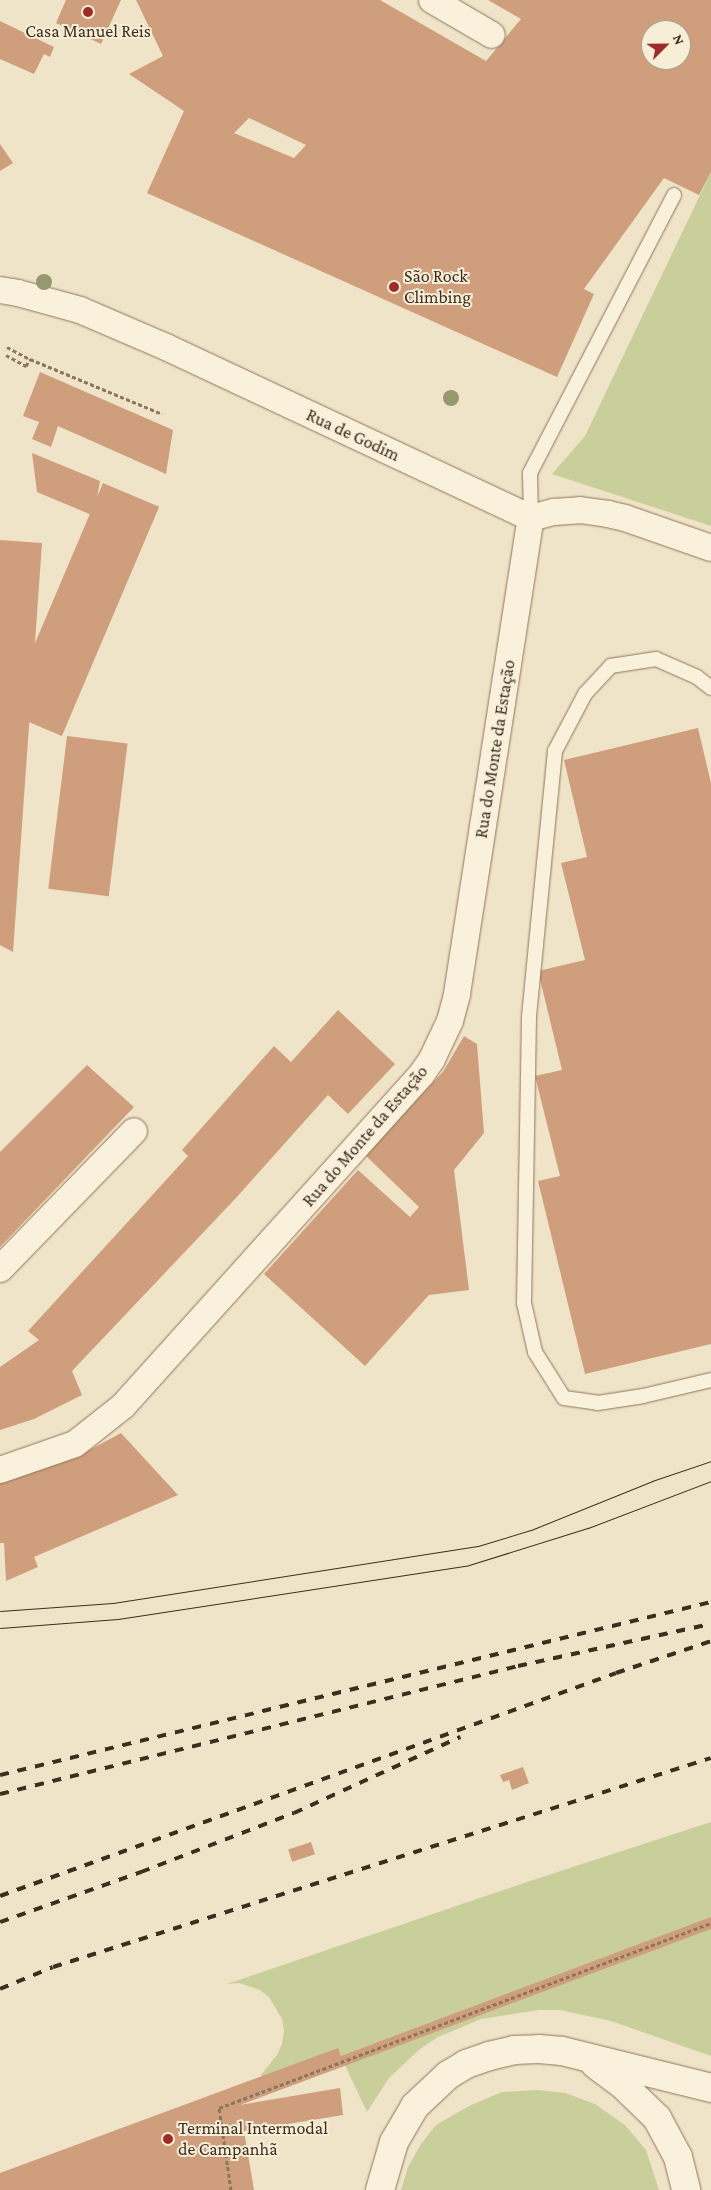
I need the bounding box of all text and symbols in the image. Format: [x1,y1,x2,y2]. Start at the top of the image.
marker: Casa Manuel Reis [82,6,94,18]
place label: Casa Manuel Reis [25,20,151,42]
north arrow [641,20,691,70]
text: N [670,32,688,47]
place label: São Rock Climbing [404,266,471,308]
marker: São Rock Climbing [388,281,400,293]
street label: Rua de Godim [303,404,403,466]
street label: Rua do Monte da Estação [470,658,520,840]
street label: Rua do Monte da Estação [298,1061,432,1211]
place label: Terminal Intermodal de Campanhã [178,2118,328,2160]
marker: Terminal Intermodal de Campanhã [162,2133,174,2145]

